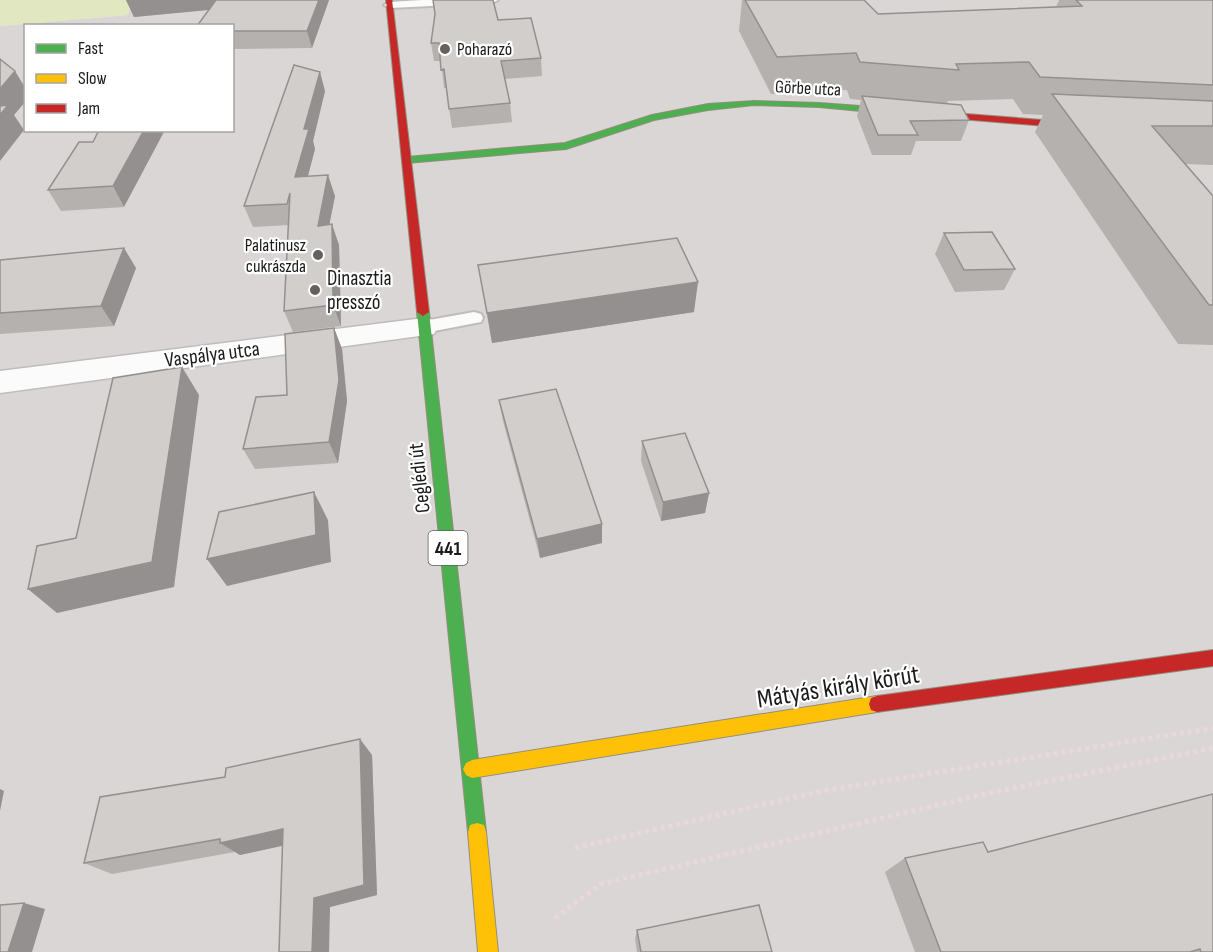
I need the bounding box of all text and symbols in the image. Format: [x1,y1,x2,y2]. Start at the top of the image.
legend [24,24,234,132]
text: Fast [78,38,104,59]
place label: Poharazó [457,39,512,60]
marker: Poharazó [438,42,452,56]
text: Slow [78,68,107,89]
street label: Görbe utca [774,76,842,101]
text: Jam [77,98,100,119]
place label: Palatinusz cukrászda [245,235,307,277]
marker: Palatinusz cukrászda [311,248,325,262]
place label: Dinasztia presszó [327,266,392,315]
marker: Dinasztia presszó [308,283,322,297]
street label: Vaspálya utca [163,336,261,373]
street label: Ceglédi út [403,442,436,514]
road number: 441 [428,531,468,565]
street label: Mátyás király körút [755,659,922,716]

